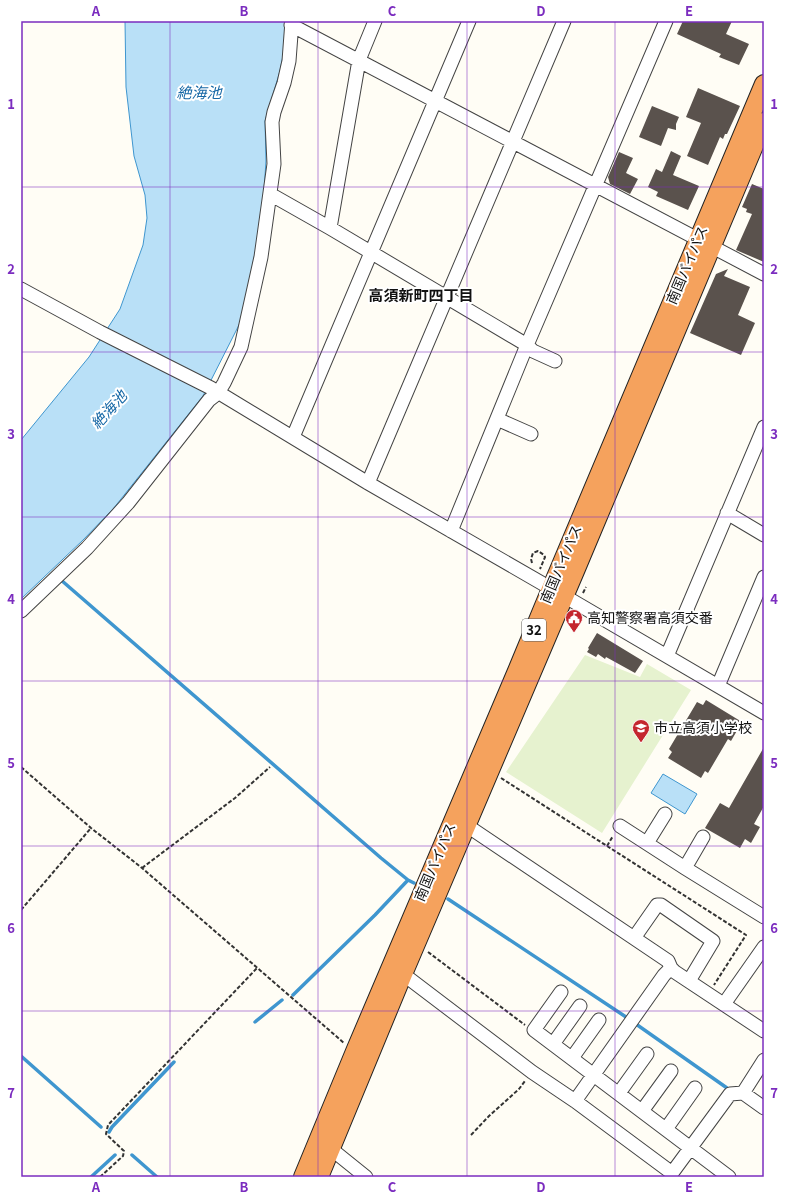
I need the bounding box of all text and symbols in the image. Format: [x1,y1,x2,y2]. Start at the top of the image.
text: A [91,1,101,20]
text: B [240,1,249,20]
text: C [388,1,397,20]
text: D [536,1,546,20]
text: E [685,1,693,20]
water label: 絶海池 [176,81,223,102]
text: 1 [7,94,15,113]
text: 1 [770,94,778,113]
street label: 南国バイパス [661,222,712,307]
text: 2 [7,259,15,278]
text: 2 [770,259,778,278]
district label: 高須新町四丁目 [368,284,474,305]
water label: 絶海池 [85,384,132,433]
text: 3 [7,424,15,443]
text: 3 [770,424,778,443]
street label: 南国バイパス [535,521,586,606]
text: 4 [7,589,15,608]
text: 4 [770,589,778,608]
place label: 高知警察署高須交番 [587,607,713,627]
public building icon: 高知警察署高須交番 [564,608,584,633]
road number: 32 [522,619,546,641]
place label: 市立高須小学校 [654,717,752,737]
school or university icon: 市立高須小学校 [631,718,651,743]
text: 5 [7,753,15,772]
text: 5 [770,753,778,772]
street label: 南国バイパス [409,819,460,904]
text: 6 [7,918,15,937]
text: 6 [770,918,778,937]
text: 7 [7,1083,15,1102]
text: 7 [770,1083,778,1102]
text: A [91,1177,101,1196]
text: B [240,1177,249,1196]
text: C [388,1177,397,1196]
text: D [536,1177,546,1196]
text: E [685,1177,693,1196]

